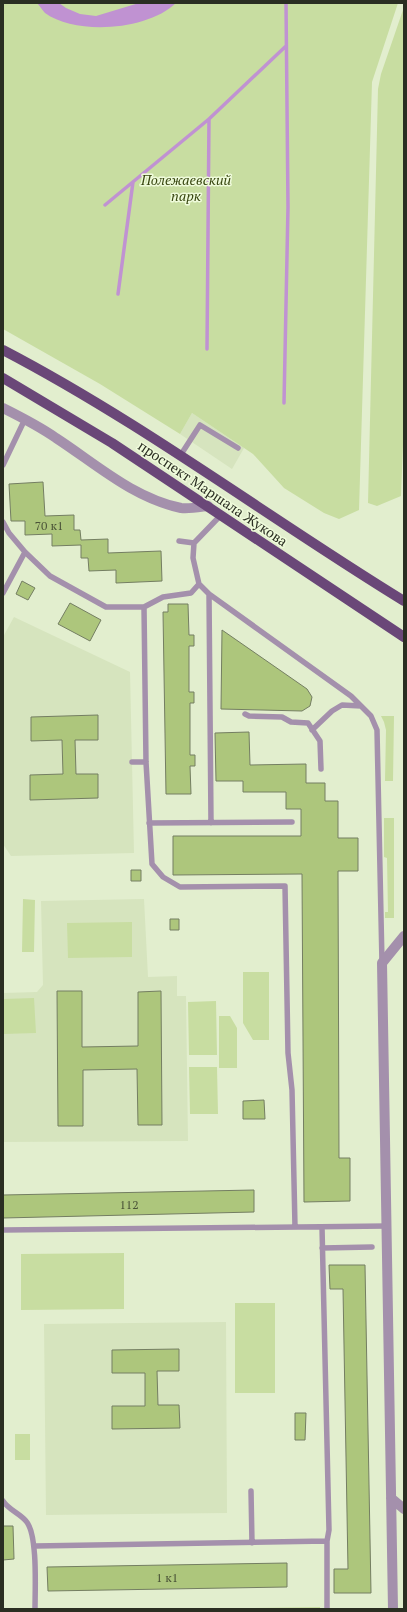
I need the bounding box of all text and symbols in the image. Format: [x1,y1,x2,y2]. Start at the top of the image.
park label: Полежаевский парк [140,170,231,205]
street label: проспект Маршала Жукова [134,436,292,550]
house number: 70 к1 [35,518,63,533]
house number: 112 [119,1197,139,1212]
house number: 1 к1 [156,1570,178,1585]

